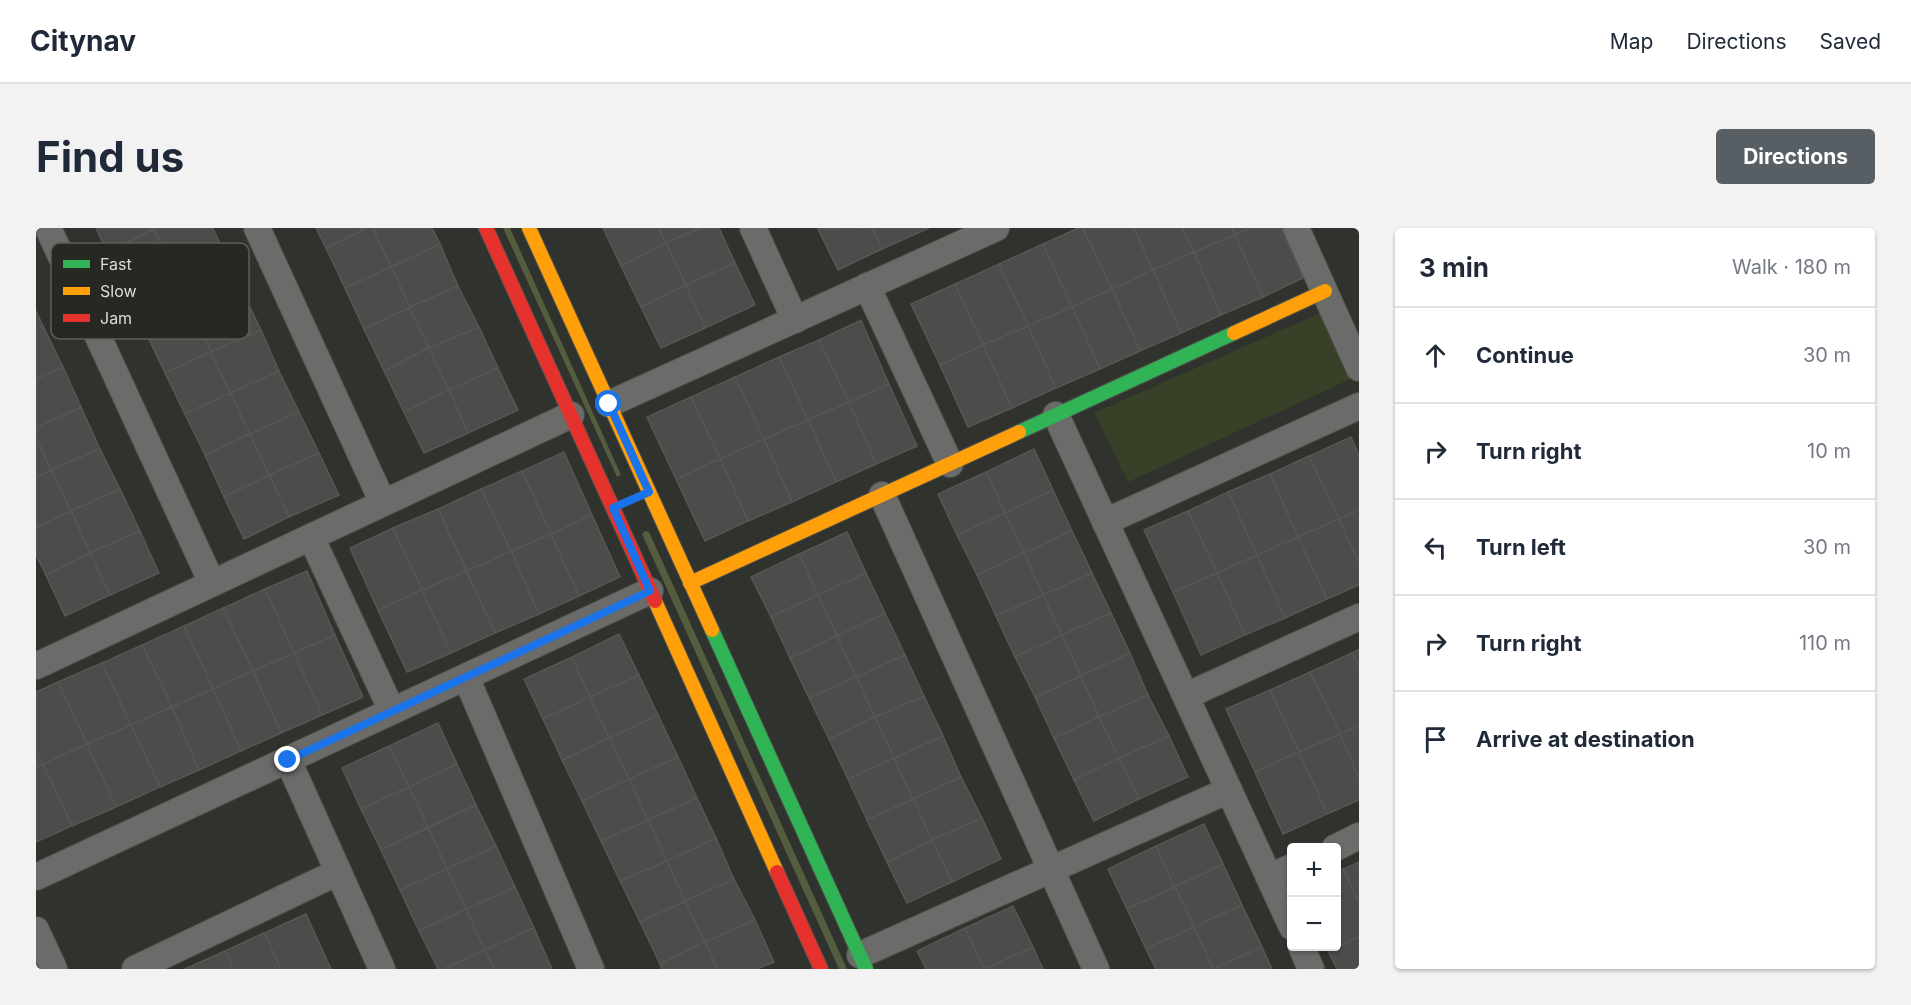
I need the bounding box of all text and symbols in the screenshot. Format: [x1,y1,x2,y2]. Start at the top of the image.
text: Citynav [30,24,136,58]
text: Map [1610,29,1653,54]
text: Directions [1686,29,1787,54]
text: Saved [1820,29,1881,54]
button: Directions [1716,129,1875,184]
text: Find us [36,131,184,182]
legend [51,243,249,339]
text: 3 min [1419,252,1489,283]
text: Fast [100,254,132,274]
text: Walk · 180 m [1732,255,1851,279]
text: Slow [100,281,137,301]
text: Jam [100,308,132,328]
icon: ahead [1419,339,1452,372]
text: Continue [1476,342,1574,368]
text: 30 m [1803,343,1851,367]
route start [595,390,621,416]
icon: right [1419,435,1452,468]
text: Turn right [1476,438,1582,464]
text: 10 m [1807,439,1851,463]
icon: left [1419,531,1452,564]
text: Turn left [1476,534,1566,560]
text: 30 m [1803,535,1851,559]
icon: right [1419,627,1452,660]
text: Turn right [1476,630,1582,656]
text: 110 m [1799,631,1851,655]
icon: arrive [1419,723,1452,756]
text: Arrive at destination [1476,726,1695,752]
route end [274,746,300,772]
map controls [1287,843,1341,951]
button: + [1287,843,1341,897]
button: − [1287,897,1341,951]

